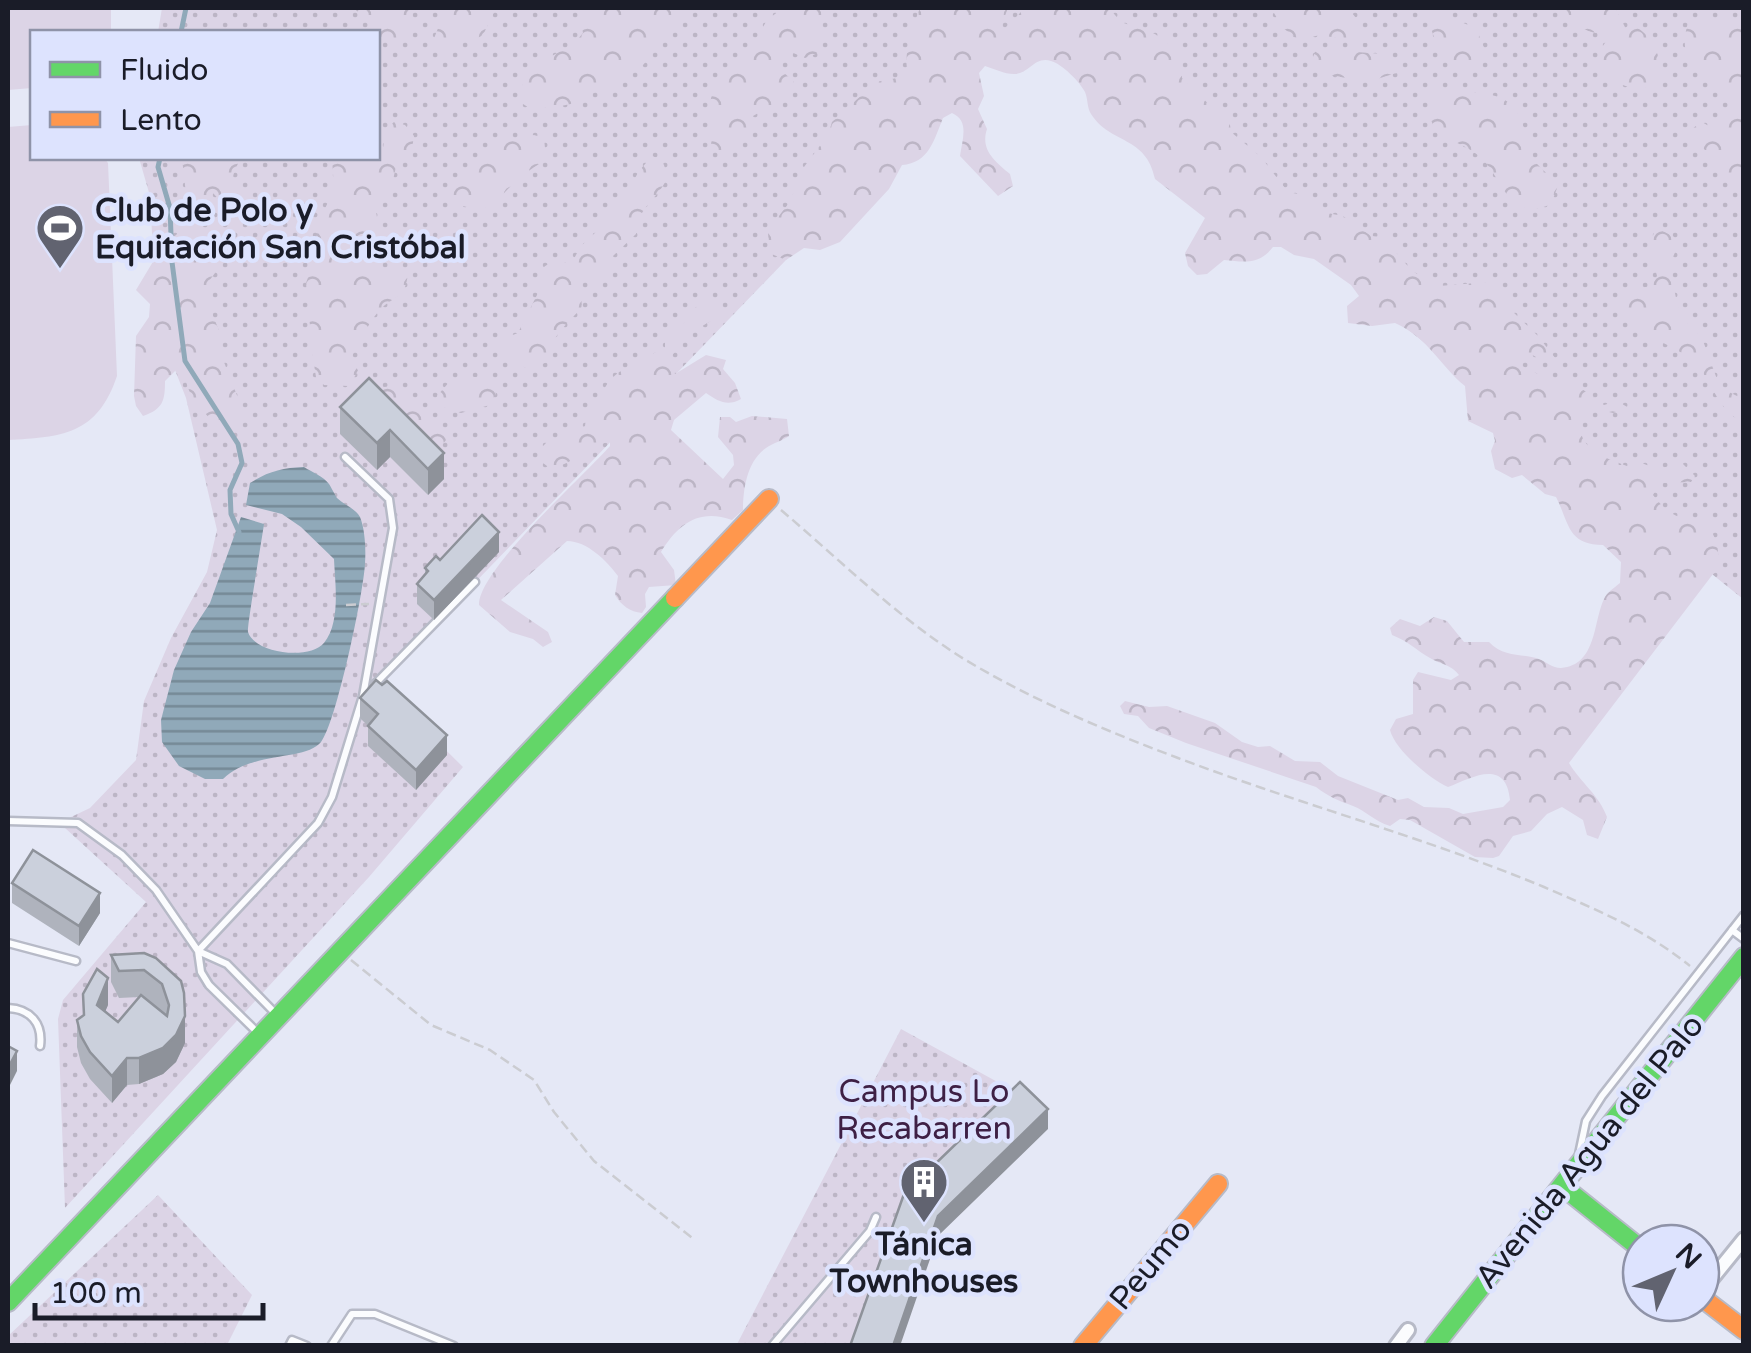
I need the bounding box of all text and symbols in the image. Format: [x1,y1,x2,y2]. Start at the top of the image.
legend [30,30,380,160]
text: Fluido [120,52,208,89]
text: Lento [120,102,202,139]
place label: Club de Polo y Equitación San Cristóbal [95,192,466,267]
sports icon: Club de Polo y Equitación San Cristóbal [34,202,86,270]
street label: Avenida Agua del Palo [1468,1007,1712,1296]
park label: Campus Lo Recabarren [836,1073,1012,1148]
building icon: Tánica Townhouses [898,1156,950,1224]
street label: Peumo [1102,1211,1200,1318]
north arrow [1621,1223,1721,1323]
place label: Tánica Townhouses [829,1226,1018,1301]
text: N [1668,1236,1708,1276]
scale bar [35,1258,262,1320]
text: 100 m [50,1275,142,1312]

